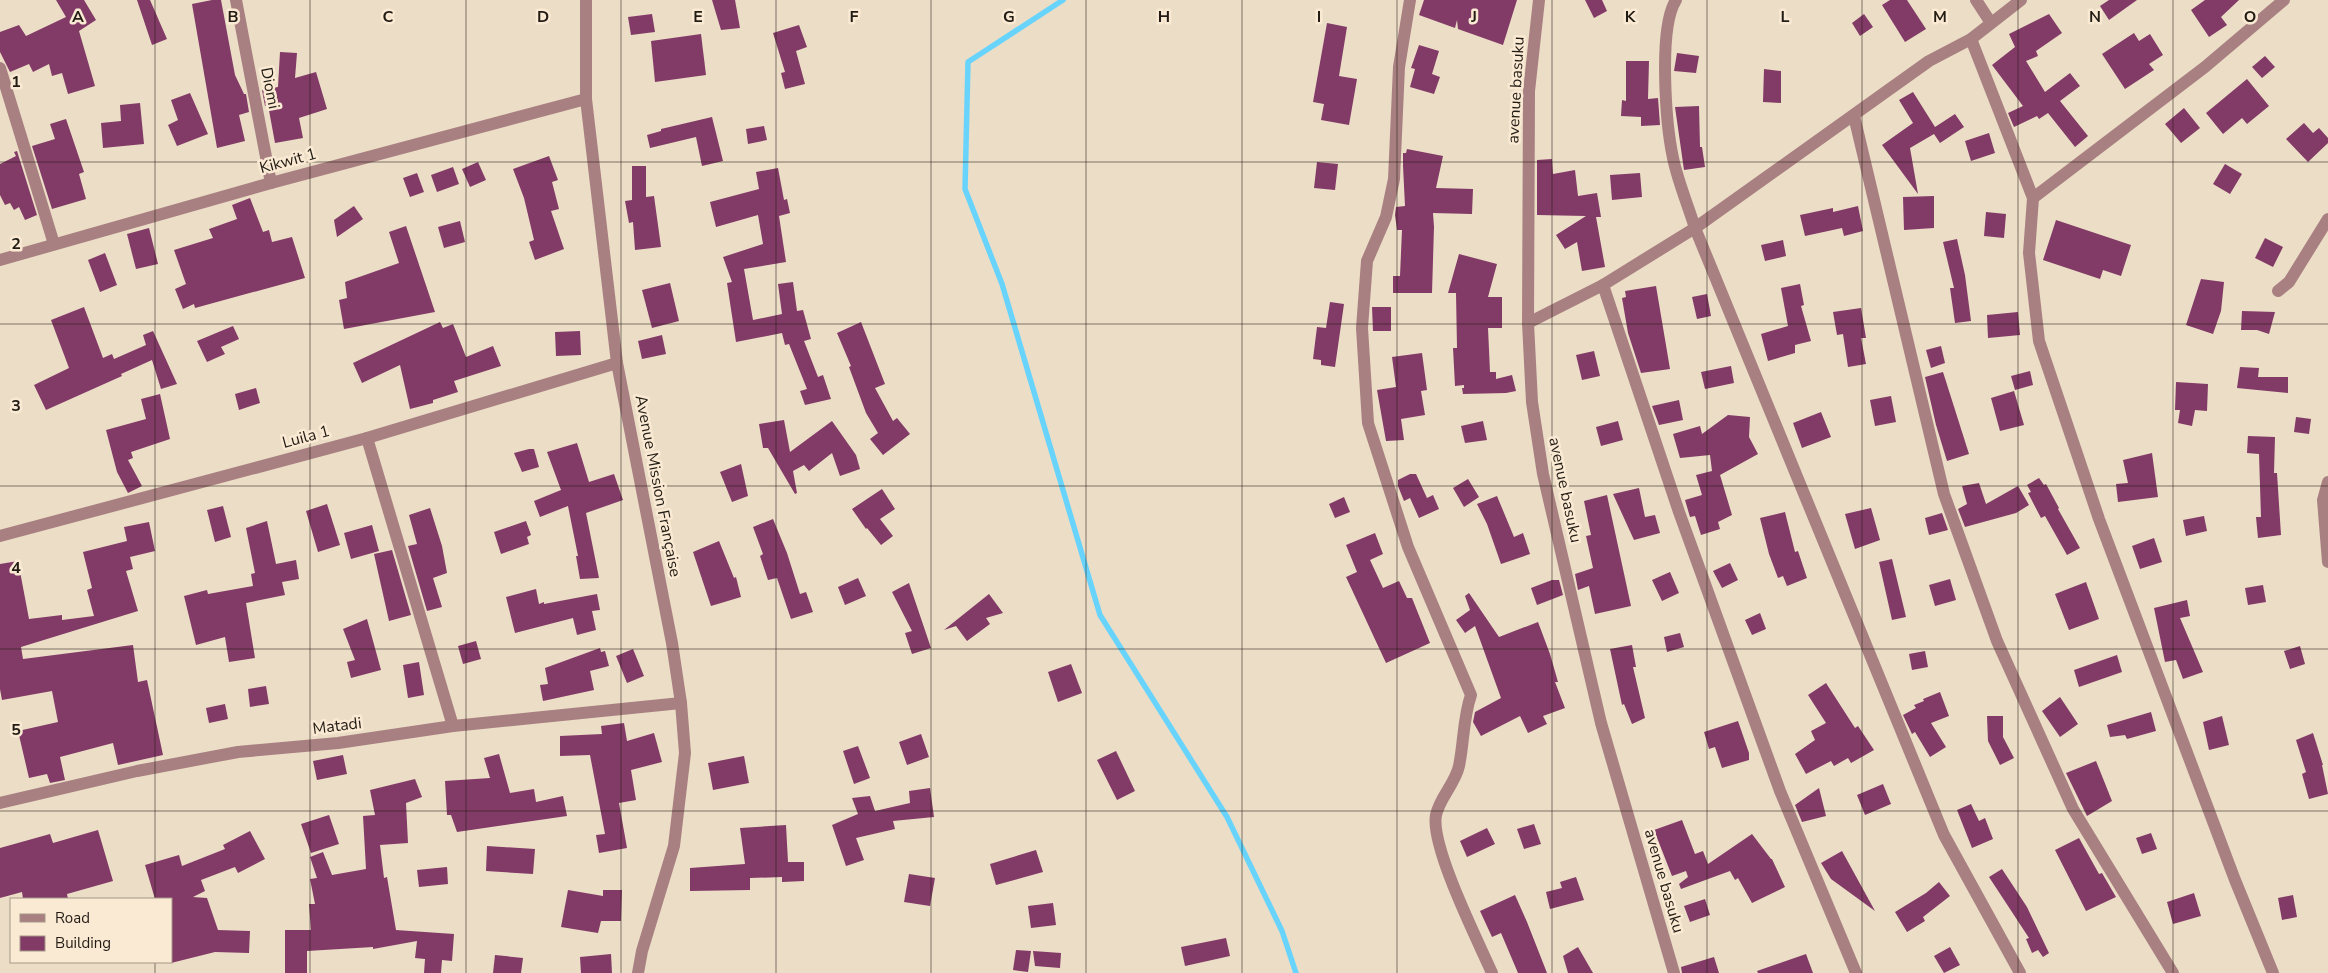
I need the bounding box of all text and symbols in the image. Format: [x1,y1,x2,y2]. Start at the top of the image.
text: A [72,6,84,28]
text: B [227,6,239,28]
text: C [383,6,394,28]
text: D [537,6,549,28]
text: E [693,6,703,28]
text: F [850,6,859,28]
text: G [1003,6,1015,28]
text: H [1158,6,1170,28]
text: I [1317,6,1321,28]
text: J [1470,6,1477,28]
text: K [1625,6,1637,28]
text: L [1781,6,1790,28]
text: M [1933,6,1947,28]
text: N [2089,6,2101,28]
text: O [2244,6,2256,28]
street label: avenue basuku [1502,36,1530,144]
street label: Diomi [255,65,285,111]
text: 1 [11,71,21,93]
street label: Kikwit 1 [257,143,319,179]
text: 2 [11,233,21,255]
street label: Avenue Mission Française [630,393,686,579]
text: 3 [11,395,21,417]
street label: Luila 1 [280,420,332,454]
street label: avenue basuku [1543,435,1587,545]
text: 4 [11,557,21,579]
street label: Matadi [311,712,363,740]
text: 5 [11,719,21,741]
street label: avenue basuku [1639,826,1689,936]
legend [10,898,172,963]
text: Road [55,908,90,928]
text: Building [55,933,111,953]

